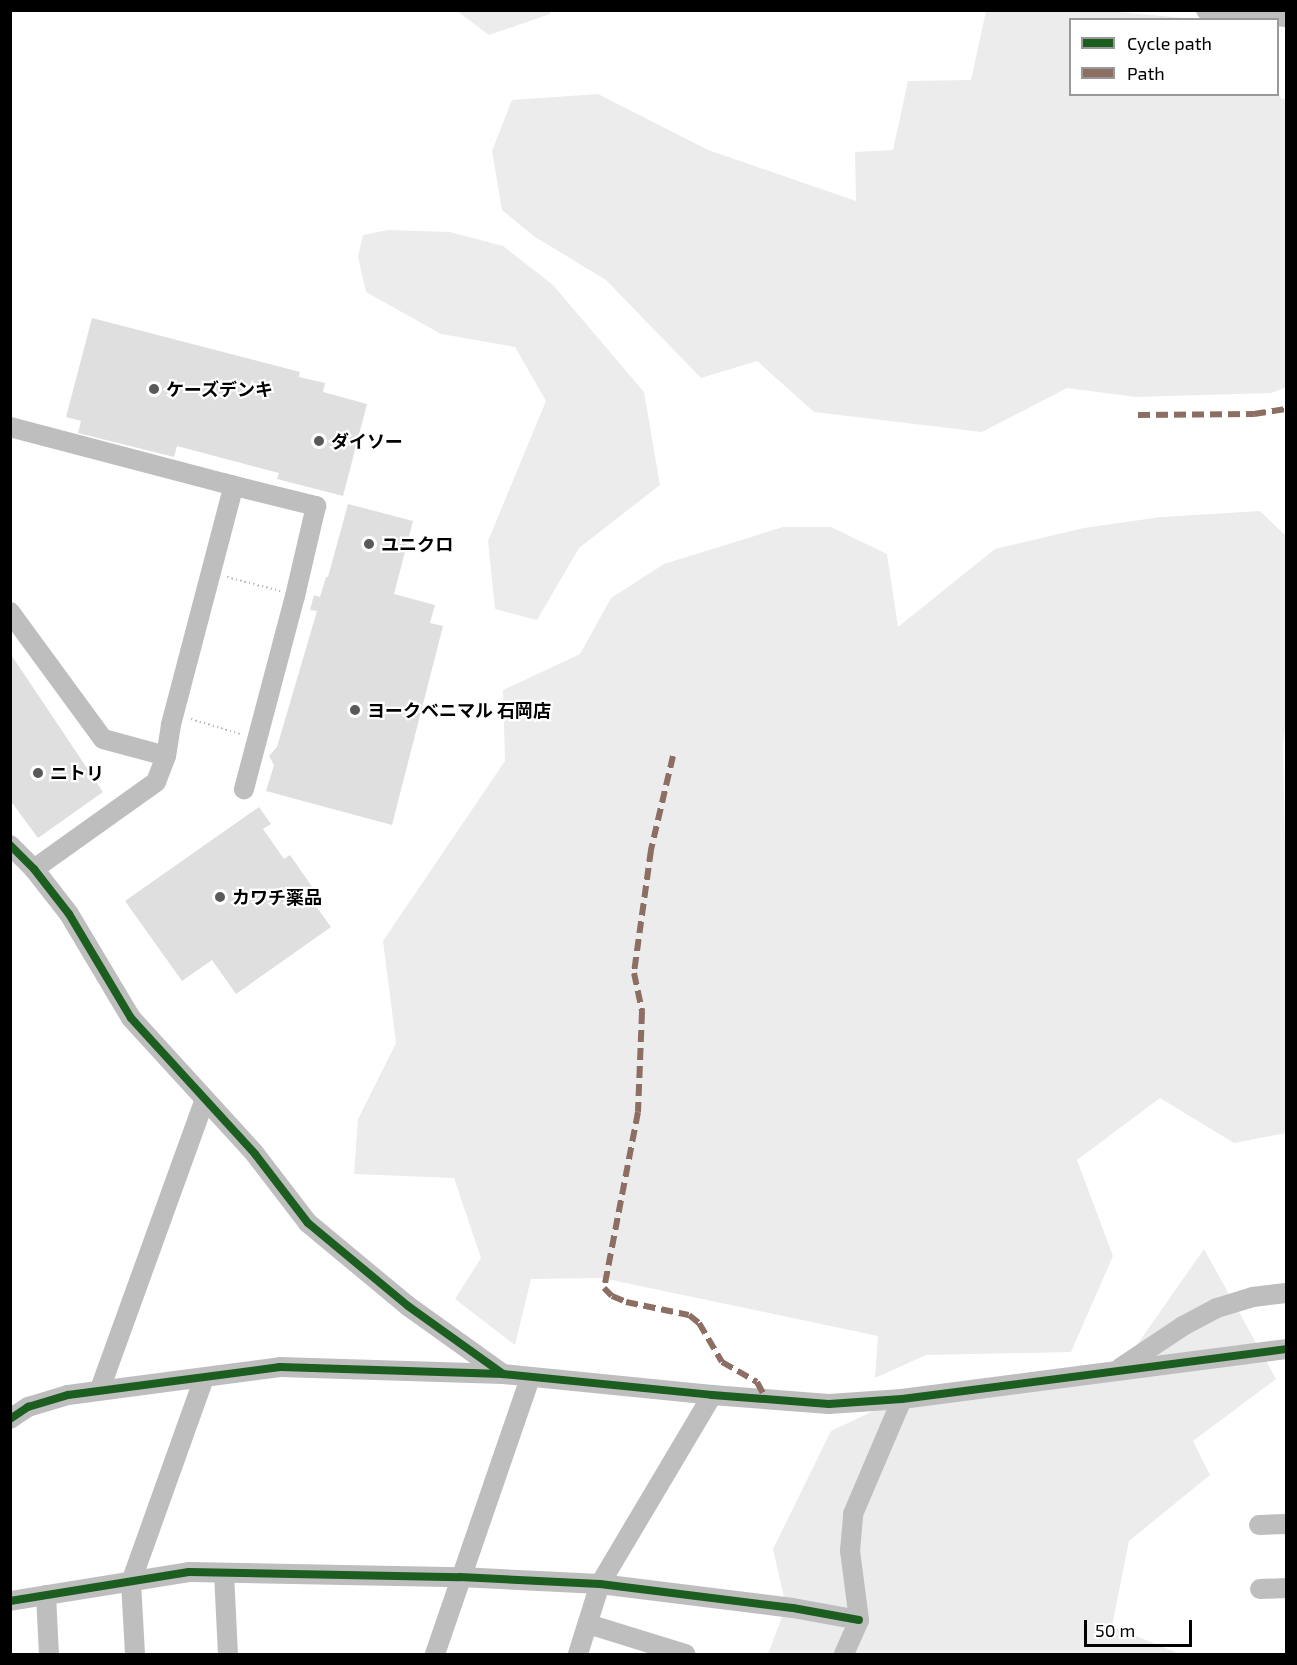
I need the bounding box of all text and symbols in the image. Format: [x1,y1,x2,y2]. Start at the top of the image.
legend [1069,18,1279,96]
text: Cycle path [1127,32,1212,54]
text: Path [1127,62,1165,84]
place label: ケーズデンキ [166,378,274,400]
marker: ケーズデンキ [147,382,161,396]
place label: ダイソー [331,430,403,452]
marker: ダイソー [312,434,326,448]
place label: ユニクロ [381,533,453,555]
marker: ユニクロ [362,537,376,551]
place label: ヨークベニマル 石岡店 [367,699,551,721]
marker: ヨークベニマル 石岡店 [348,703,362,717]
place label: ニトリ [50,762,104,784]
marker: ニトリ [31,766,45,780]
place label: カワチ薬品 [232,886,322,908]
marker: カワチ薬品 [213,890,227,904]
scale bar [1087,1608,1195,1646]
text: 50 m [1095,1619,1135,1641]

